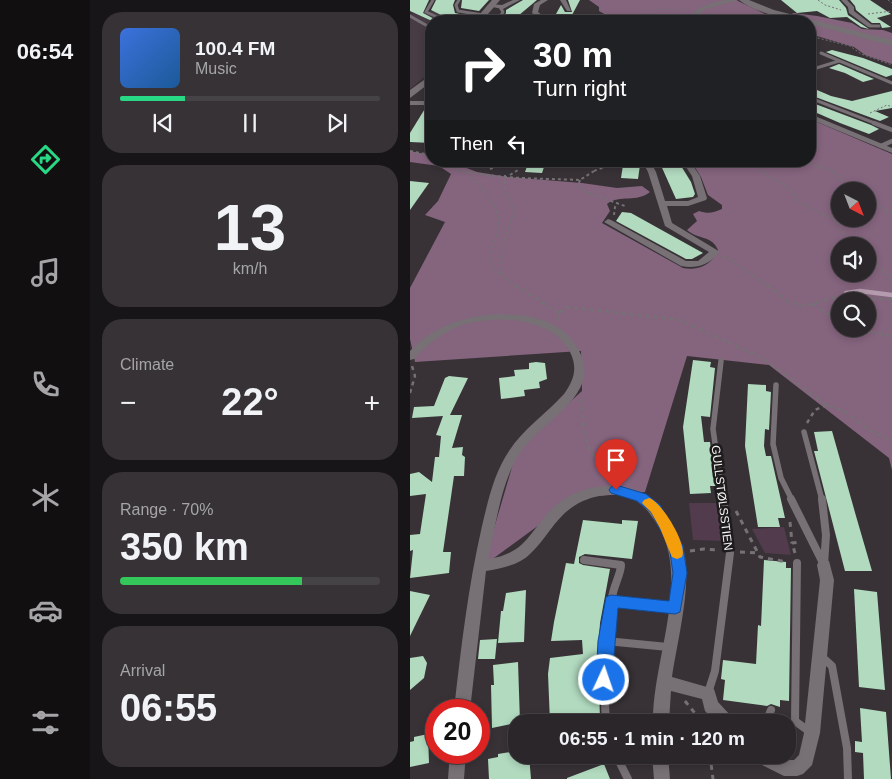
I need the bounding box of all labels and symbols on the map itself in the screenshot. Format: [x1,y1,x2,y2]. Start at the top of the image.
north arrow [831,182,876,228]
pin [595,439,637,490]
street label: GULLSTØLSSTIEN [709,445,735,551]
position arrow [577,653,629,705]
speed limit sign: 20 [425,699,490,764]

